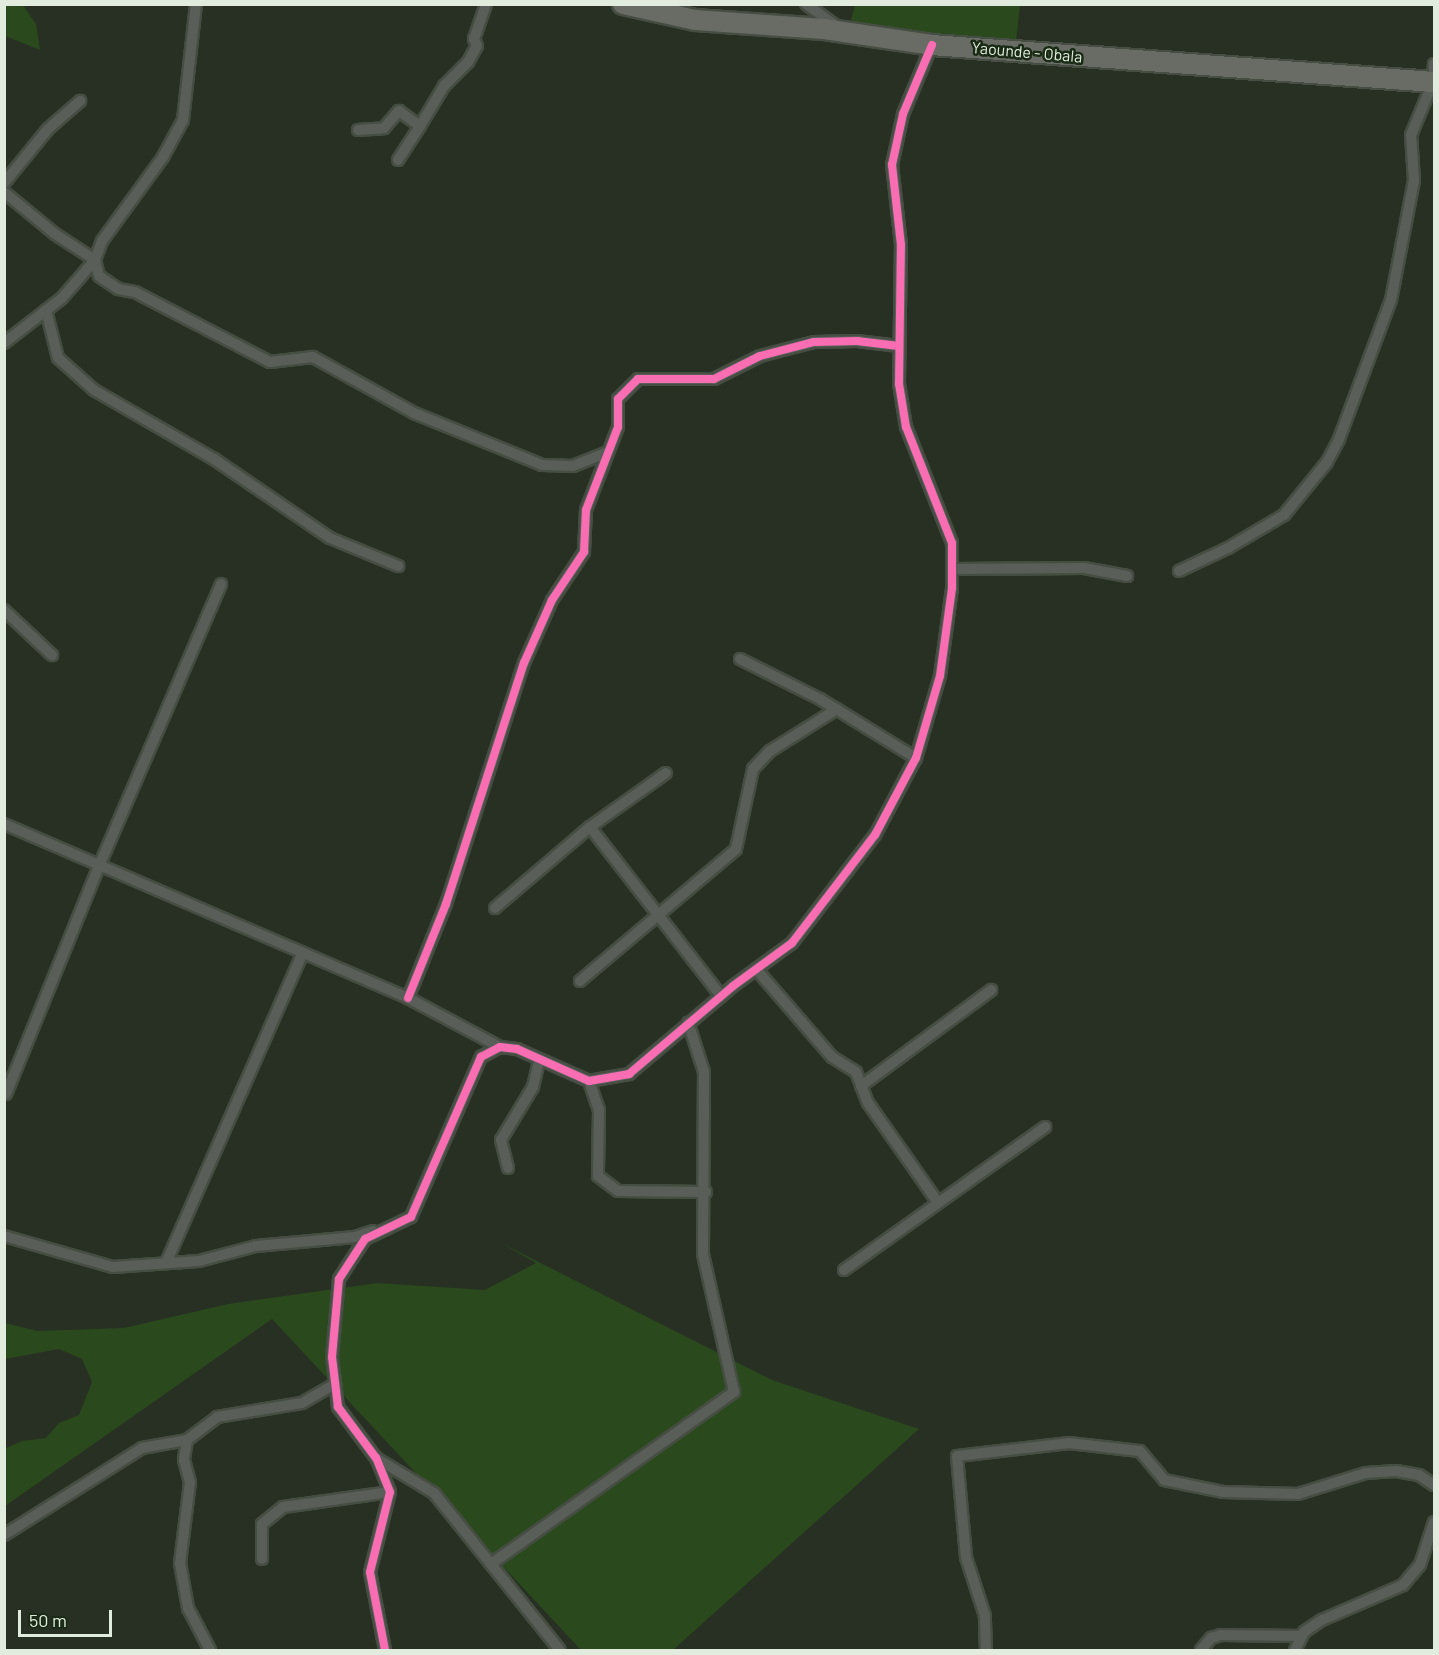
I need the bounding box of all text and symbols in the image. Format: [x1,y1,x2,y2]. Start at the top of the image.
street label: Yaounde - Obala [971,38,1083,66]
scale bar [21,1598,116,1636]
text: 50 m [29,1609,67,1631]

